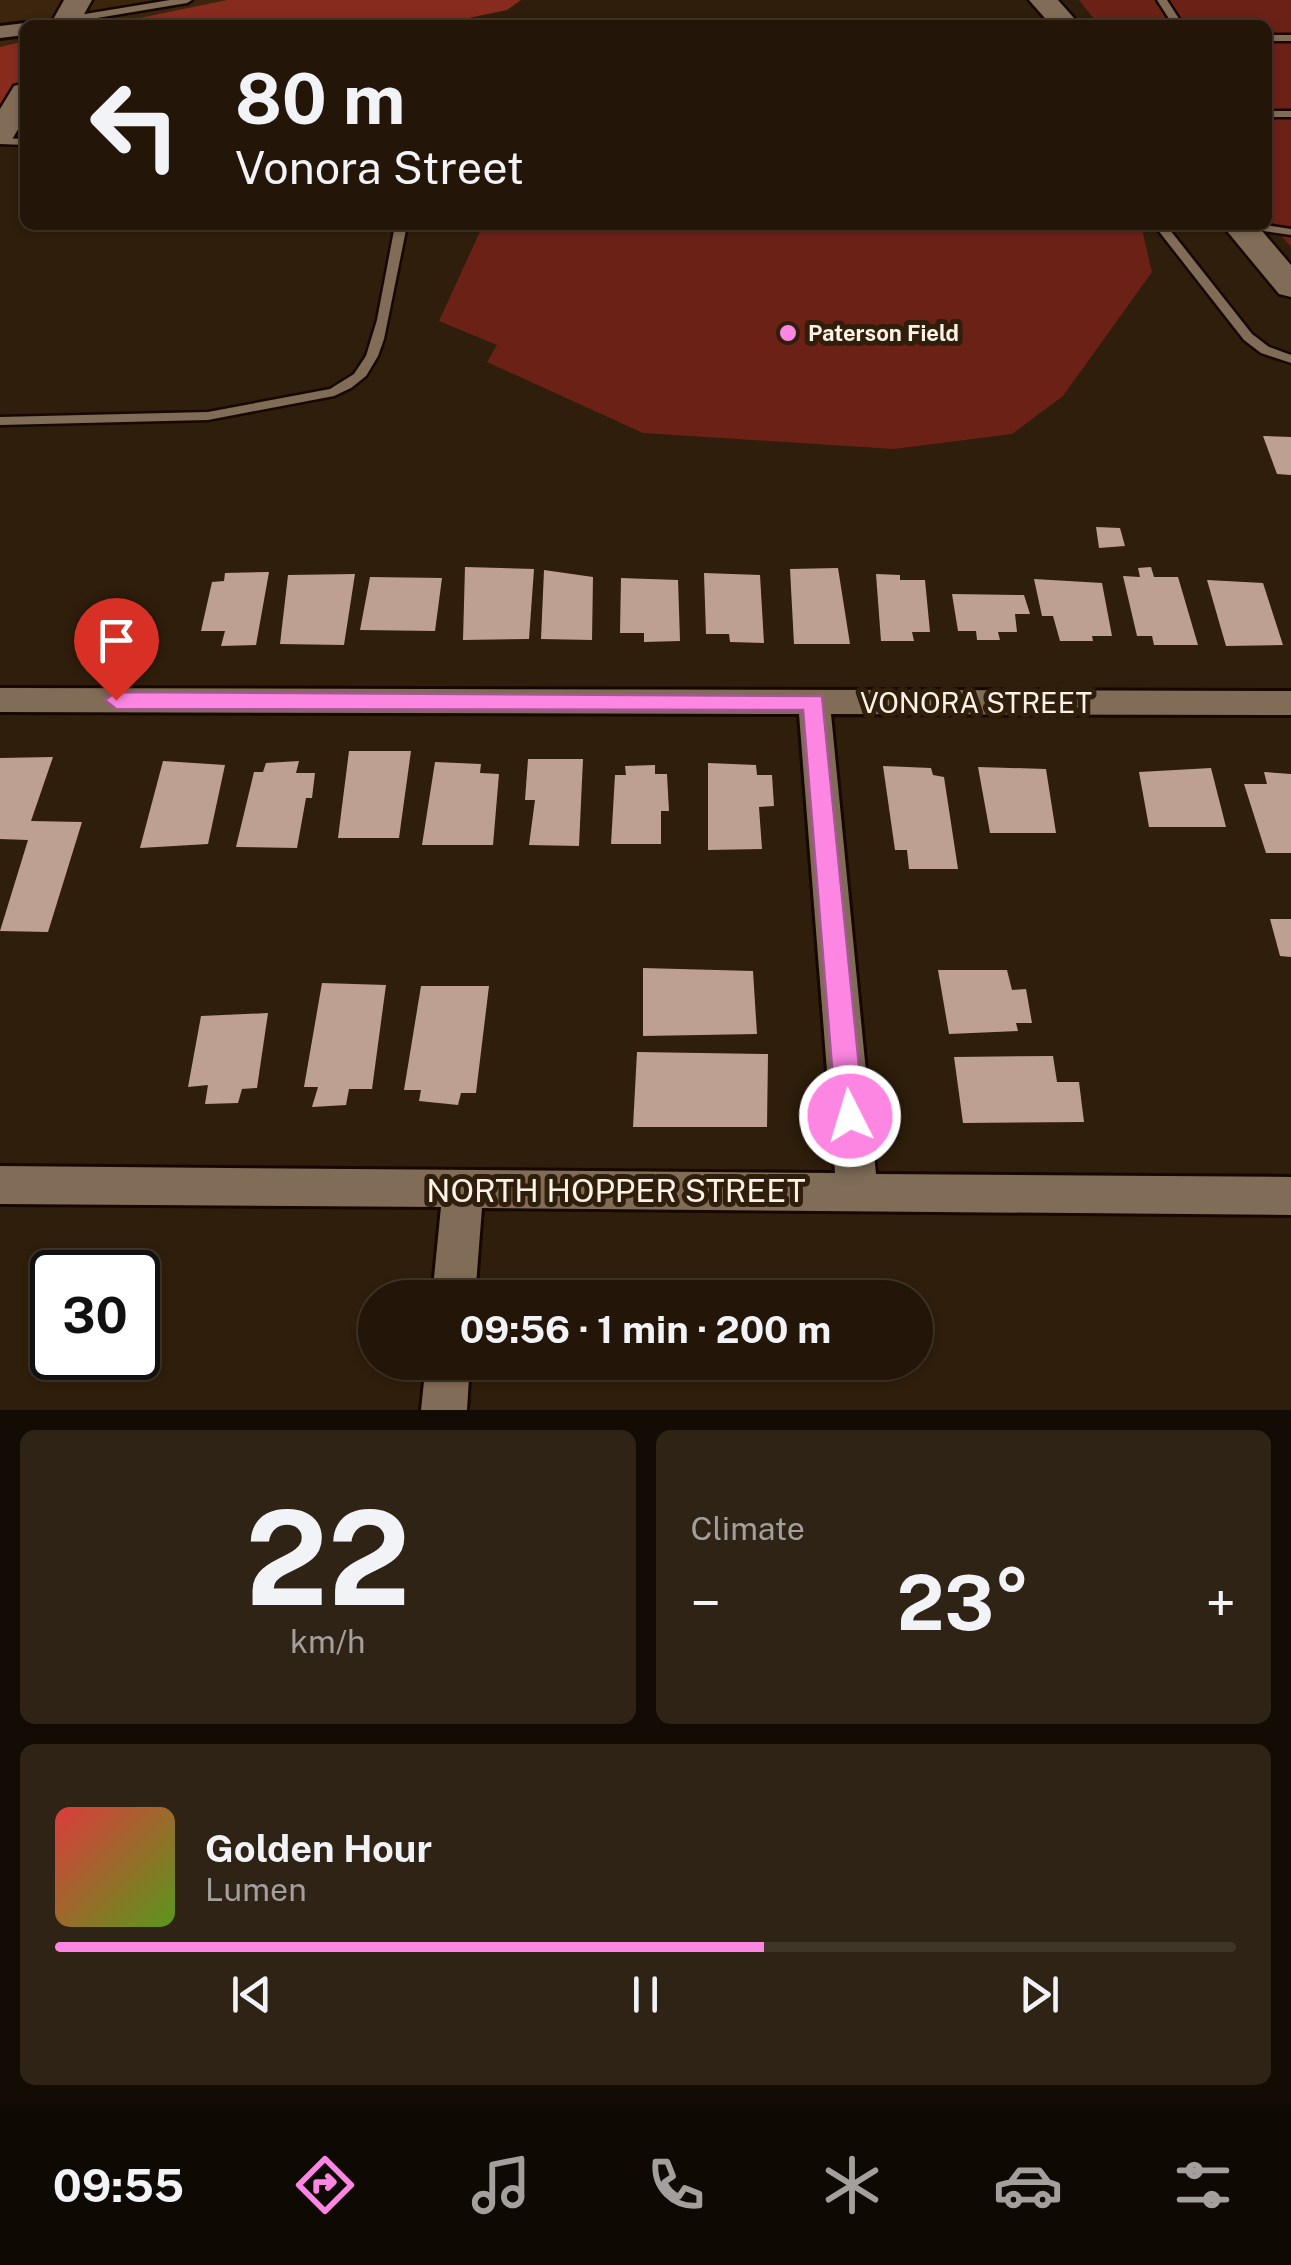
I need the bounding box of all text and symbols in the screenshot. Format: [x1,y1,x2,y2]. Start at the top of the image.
text: 80 m [235,57,405,140]
icon: left [70,60,200,190]
text: Vonora Street [235,141,524,194]
place label: Paterson Field [808,320,959,346]
marker: Paterson Field [777,322,799,344]
pin [74,598,159,701]
icon: arrive [89,613,144,668]
street label: VONORA STREET [860,686,1092,719]
position arrow [798,1064,902,1168]
street label: NORTH HOPPER STREET [426,1172,806,1209]
speed limit sign: 30 [30,1250,160,1380]
text: 09:56 · 1 min · 200 m [460,1307,831,1352]
text: 22 [245,1482,410,1634]
text: Climate [691,1510,805,1547]
text: 23° [897,1559,1030,1647]
text: − [691,1571,721,1635]
text: + [1206,1571,1236,1635]
text: km/h [290,1623,365,1660]
text: Golden Hour [205,1826,432,1871]
text: Lumen [205,1871,307,1908]
icon: previous [224,1967,279,2022]
icon: pause [618,1967,673,2022]
icon: next [1012,1967,1067,2022]
icon: directions [290,2150,360,2220]
icon: music [466,2150,536,2220]
icon: phone [641,2150,711,2220]
icon: climate [817,2150,887,2220]
icon: car [993,2150,1063,2220]
icon: filters [1168,2150,1238,2220]
text: 09:55 [53,2159,184,2212]

